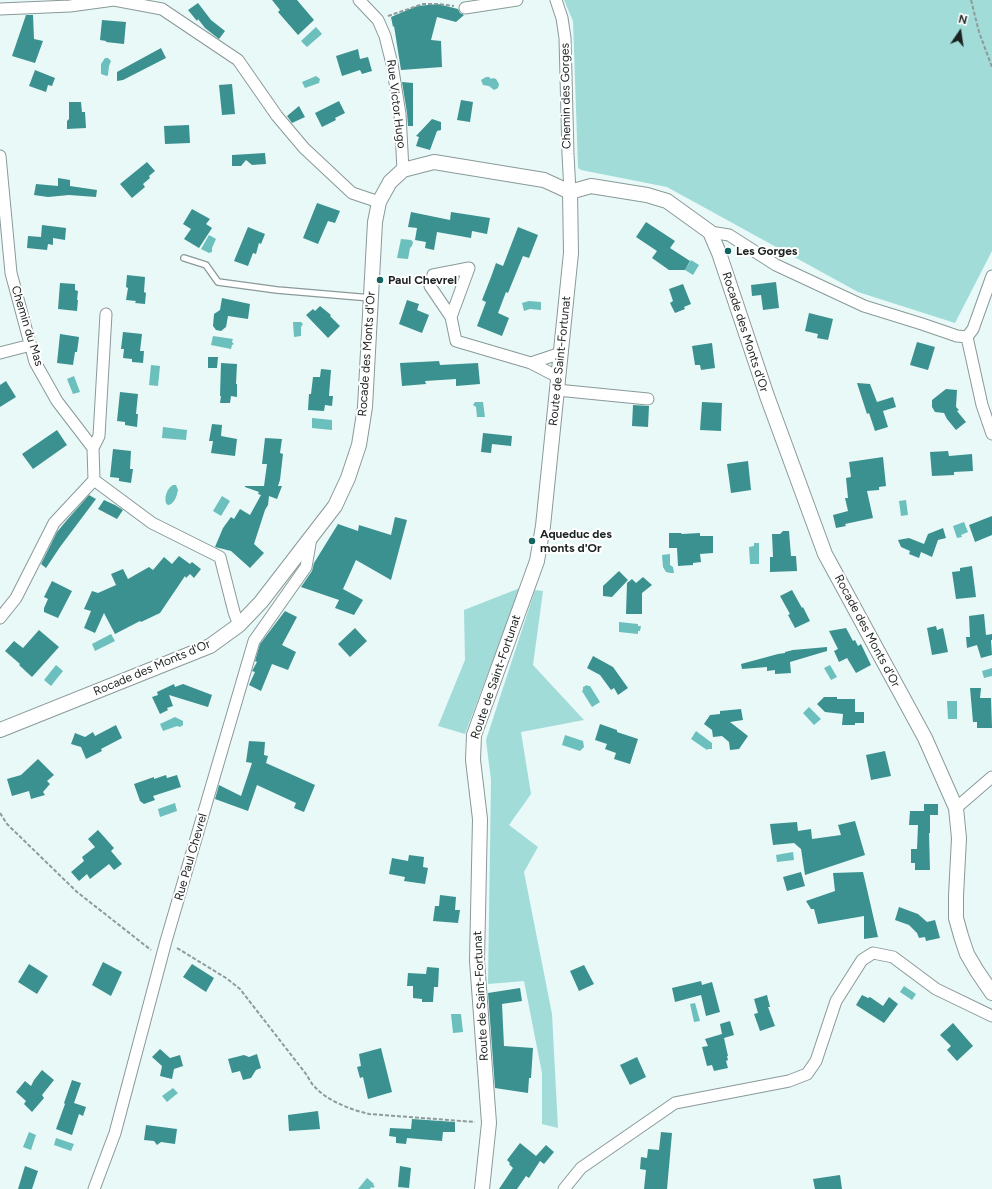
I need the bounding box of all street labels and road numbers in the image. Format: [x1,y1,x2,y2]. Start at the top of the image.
street label: Chemin des Gorges [558,43,574,149]
street label: Rue Victor Hugo [383,59,409,149]
street label: Rocade des Monts d'Or [719,270,771,394]
street label: Chemin du Mas [8,284,46,368]
street label: Rocade des Monts d'Or [355,291,379,417]
street label: Route de Saint-Fortunat [546,295,574,427]
street label: Rocade des Monts d'Or [831,572,903,690]
street label: Route de Saint-Fortunat [468,613,524,741]
street label: Rocade des Monts d'Or [91,637,213,699]
street label: Rue Paul Chevrel [172,812,210,902]
street label: Route de Saint-Fortunat [470,931,492,1061]

